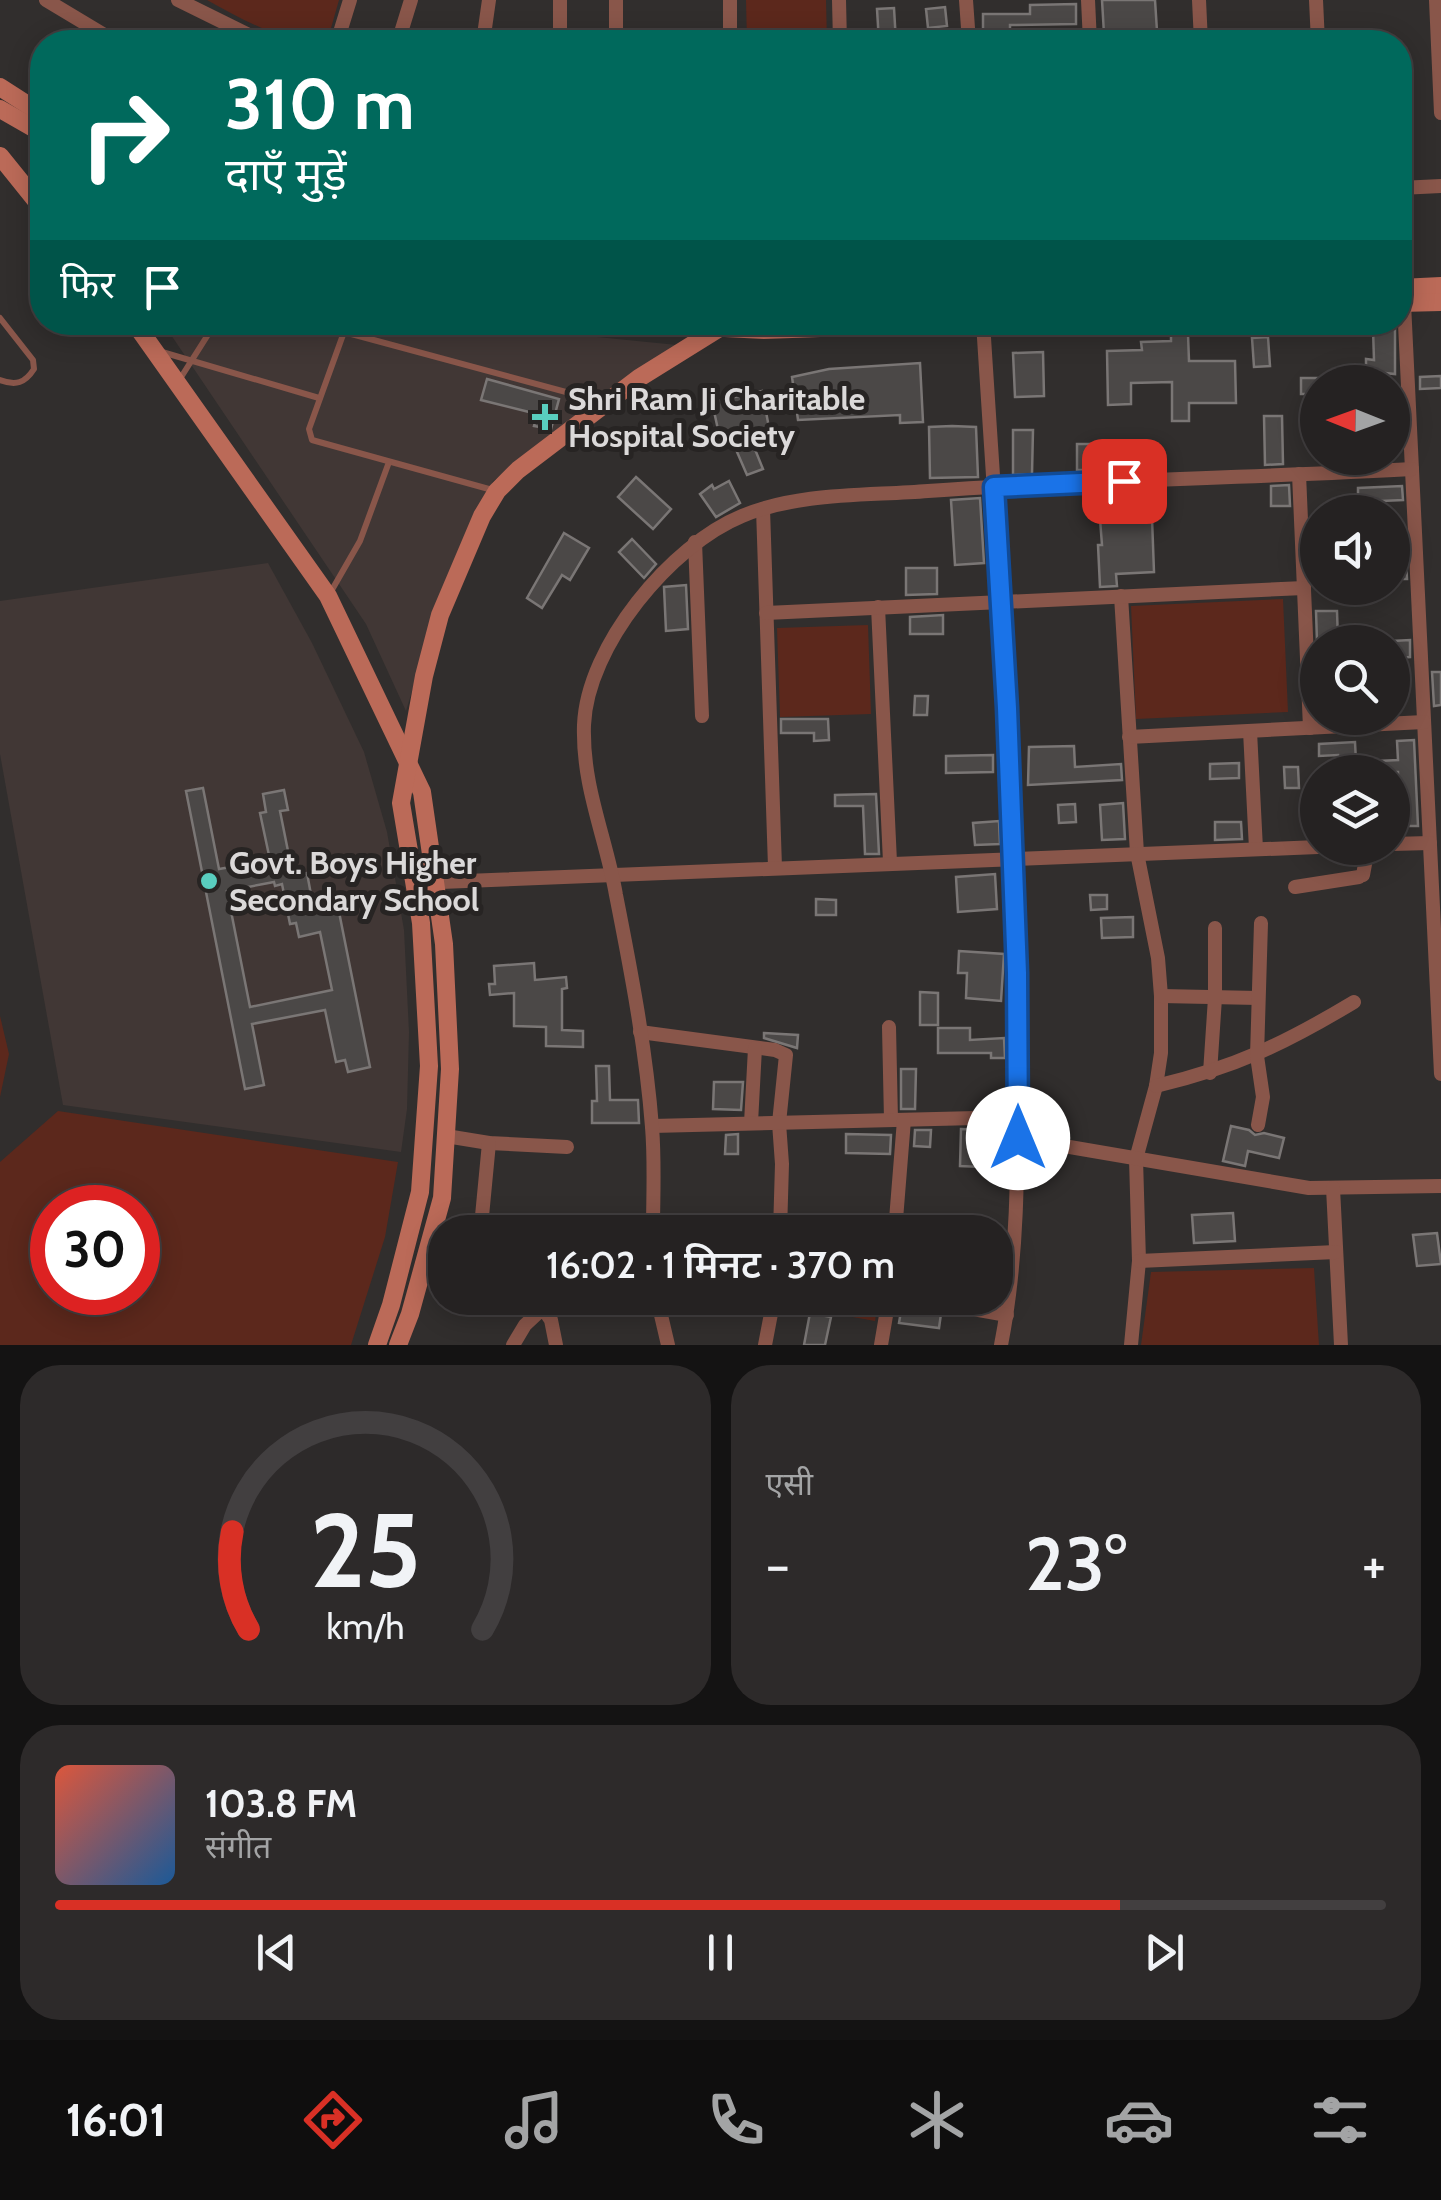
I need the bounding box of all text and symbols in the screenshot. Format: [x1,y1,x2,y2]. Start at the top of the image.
text: 310 m [225,61,415,147]
icon: right [60,70,190,200]
text: दाएँ मुड़ें [225,147,347,201]
icon: arrive [135,260,190,315]
text: फिर [60,261,115,308]
north arrow [1300,365,1410,475]
map controls [1300,365,1410,865]
place label: Shri Ram Ji Charitable Hospital Society [568,379,865,455]
marker: Shri Ram Ji Charitable Hospital Society [532,404,558,430]
pin [1082,439,1167,524]
icon: arrive [1097,454,1152,509]
button: sound [1300,495,1410,605]
button: search [1300,625,1410,735]
button: layers [1300,755,1410,865]
place label: Govt. Boys Higher Secondary School [229,843,479,919]
marker: Govt. Boys Higher Secondary School [198,870,220,892]
position arrow [966,1086,1070,1190]
speed limit sign: 30 [30,1185,160,1315]
text: 16:02 · 1 मिनट · 370 m [546,1241,895,1288]
text: एसी [766,1464,813,1503]
text: 25 [310,1487,421,1613]
text: 23° [1025,1518,1127,1609]
text: − [766,1531,790,1598]
text: + [1362,1531,1386,1598]
text: km/h [326,1605,404,1648]
text: 103.8 FM [205,1780,357,1827]
text: संगीत [205,1827,271,1866]
icon: previous [249,1925,304,1980]
icon: pause [693,1925,748,1980]
icon: next [1137,1925,1192,1980]
icon: directions [298,2085,368,2155]
icon: music [499,2085,569,2155]
icon: phone [701,2085,771,2155]
icon: climate [902,2085,972,2155]
icon: car [1104,2085,1174,2155]
icon: filters [1305,2085,1375,2155]
text: 16:01 [66,2093,166,2147]

